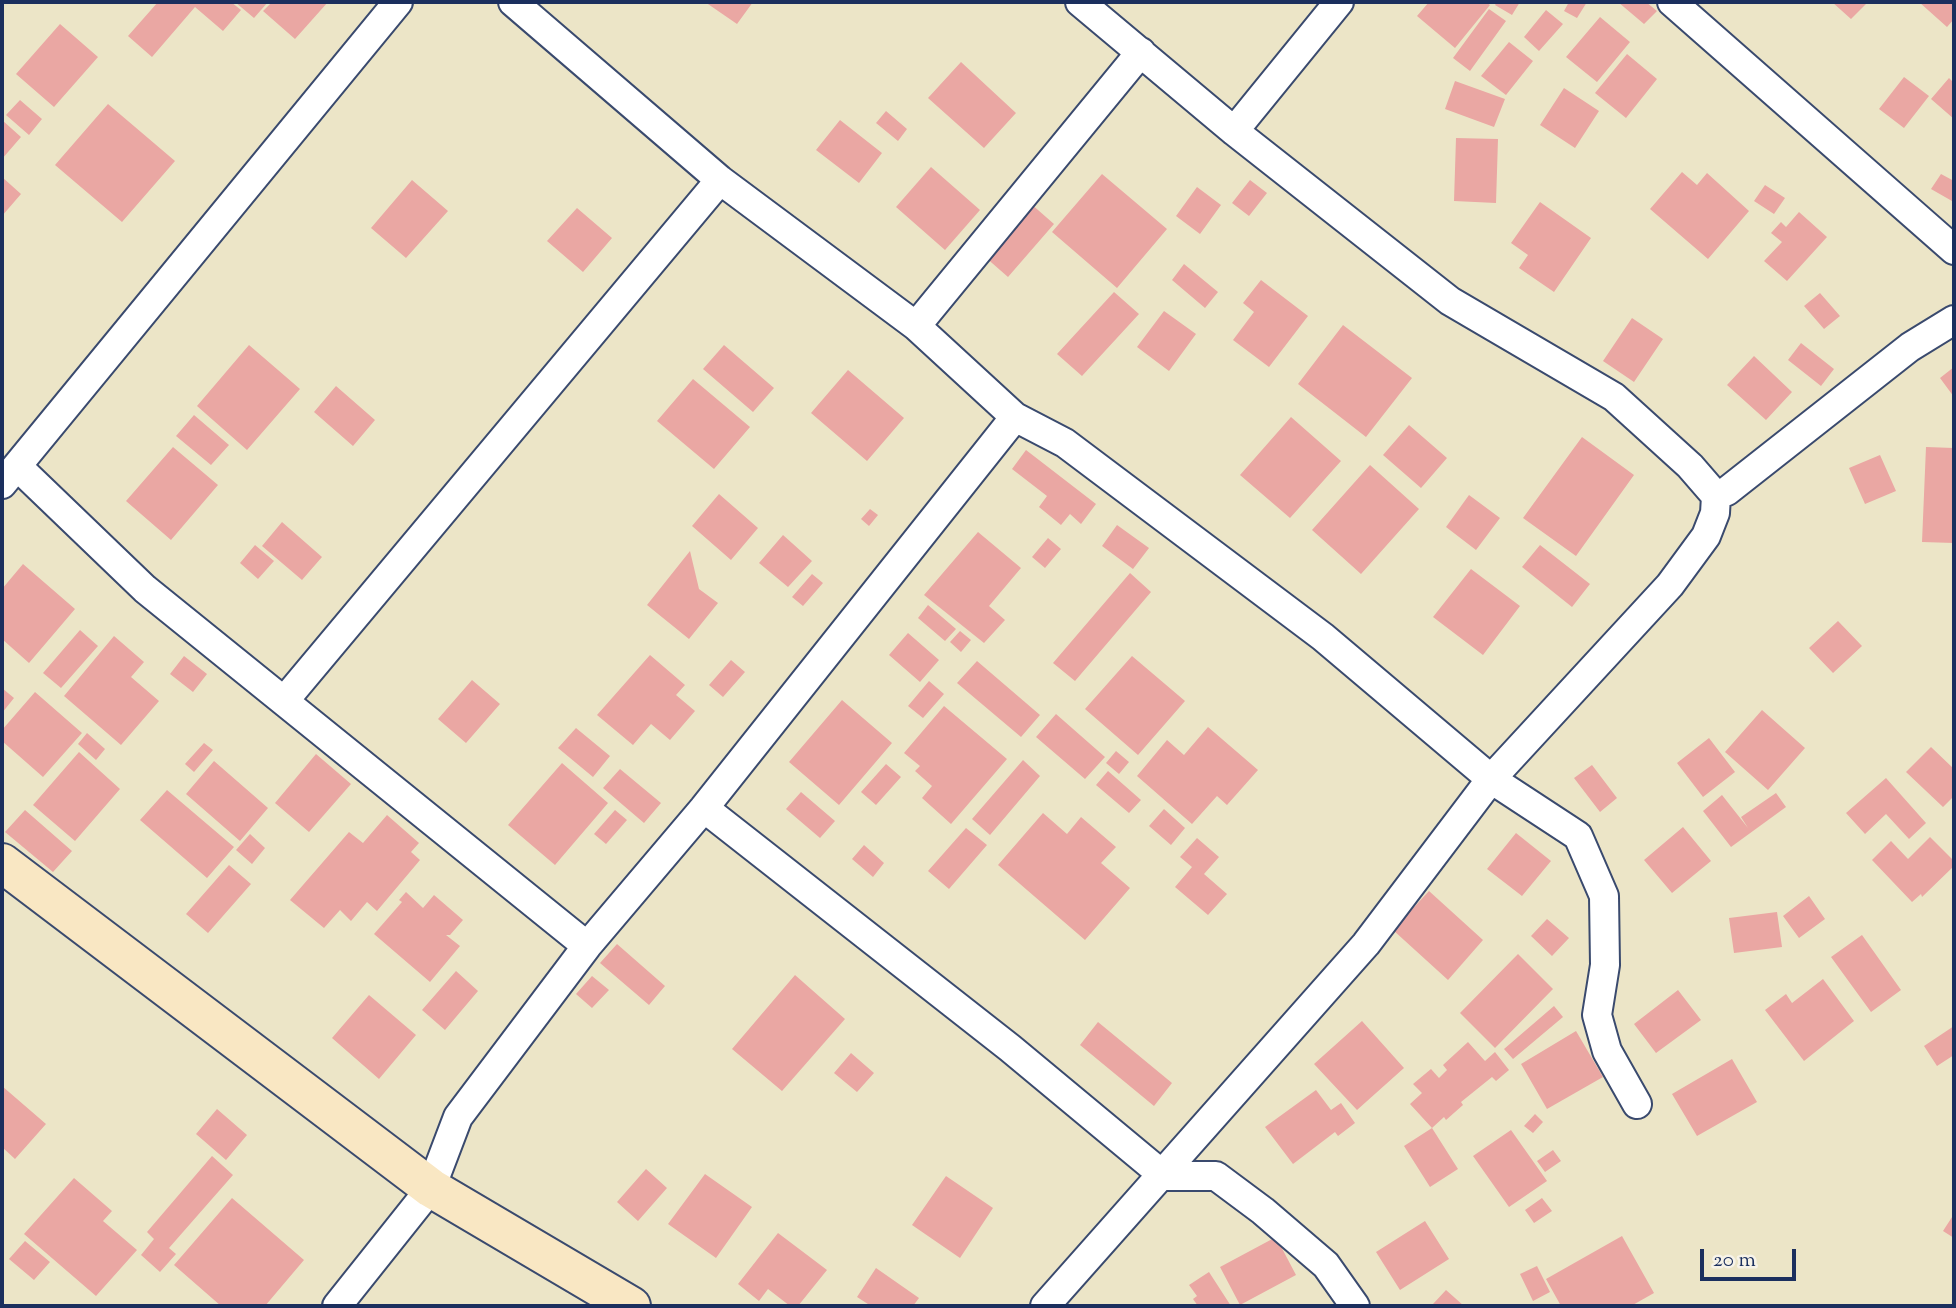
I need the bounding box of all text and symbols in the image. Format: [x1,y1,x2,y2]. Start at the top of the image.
scale bar [1704,1234,1800,1278]
text: 20 m [1713,1246,1756,1276]

